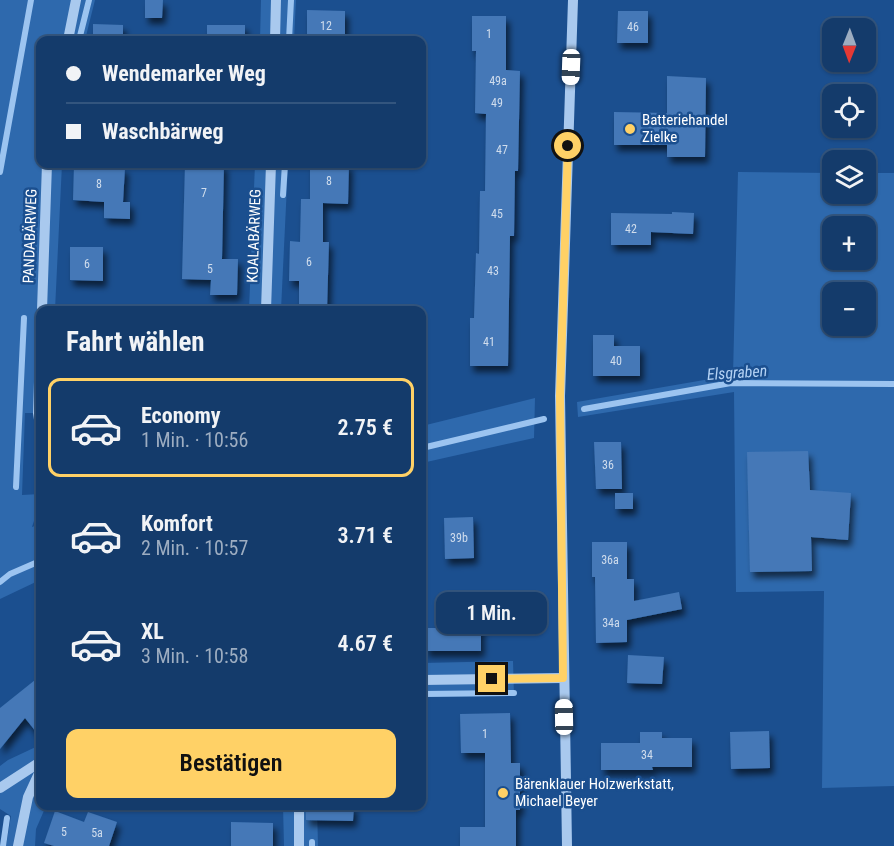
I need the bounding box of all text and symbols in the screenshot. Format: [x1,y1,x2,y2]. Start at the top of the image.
north arrow [822,18,876,72]
map controls [822,18,876,336]
house number: 12 [320,19,332,33]
house number: 46 [627,20,639,34]
house number: 1 [486,27,492,41]
car [561,49,581,85]
text: Wendemarker Weg [102,61,266,86]
house number: 49a [489,74,507,88]
button: locate [822,84,876,138]
house number: 49 [491,96,503,110]
place label: Batteriehandel Zielke [642,111,728,146]
text: Waschbärweg [102,119,224,144]
marker: Batteriehandel Zielke [623,122,637,136]
route start [554,132,581,159]
house number: 47 [496,143,508,157]
button: layers [822,150,876,204]
house number: 8 [326,174,332,188]
house number: 8 [96,177,102,191]
house number: 7 [201,186,207,200]
street label: PANDABÄRWEG [19,188,41,284]
street label: KOALABÄRWEG [243,189,265,283]
house number: 45 [491,207,503,221]
button: + [822,216,876,270]
house number: 42 [625,222,637,236]
house number: 6 [306,255,312,269]
house number: 6 [84,257,90,271]
house number: 5 [207,262,213,276]
house number: 43 [487,264,499,278]
button: − [822,282,876,336]
text: Fahrt wählen [66,326,205,358]
house number: 41 [483,335,495,349]
house number: 40 [610,354,622,368]
water label: Elsgraben [706,361,768,384]
icon: car [69,401,123,455]
text: Economy [141,403,221,428]
text: 2.75 € [337,415,393,440]
text: 1 Min. · 10:56 [141,428,248,452]
house number: 36 [602,458,614,472]
icon: car [69,509,123,563]
text: Komfort [141,511,213,536]
text: 3.71 € [337,523,393,548]
house number: 39b [450,531,468,545]
text: 2 Min. · 10:57 [141,536,248,560]
house number: 36a [601,553,619,567]
callout: 1 Min. [436,592,548,634]
text: 1 Min. [466,601,517,625]
house number: 34a [602,616,620,630]
icon: car [69,617,123,671]
text: XL [141,619,164,644]
text: 4.67 € [337,631,393,656]
text: 3 Min. · 10:58 [141,644,248,668]
route end [478,665,505,692]
car [555,699,573,735]
house number: 1 [482,727,488,741]
button: Bestätigen [66,729,396,798]
house number: 34 [641,748,653,762]
place label: Bärenklauer Holzwerkstatt, Michael Beyer [515,775,674,810]
marker: Bärenklauer Holzwerkstatt, Michael Beyer [496,786,510,800]
house number: 5 [61,825,67,839]
house number: 5a [91,826,103,840]

